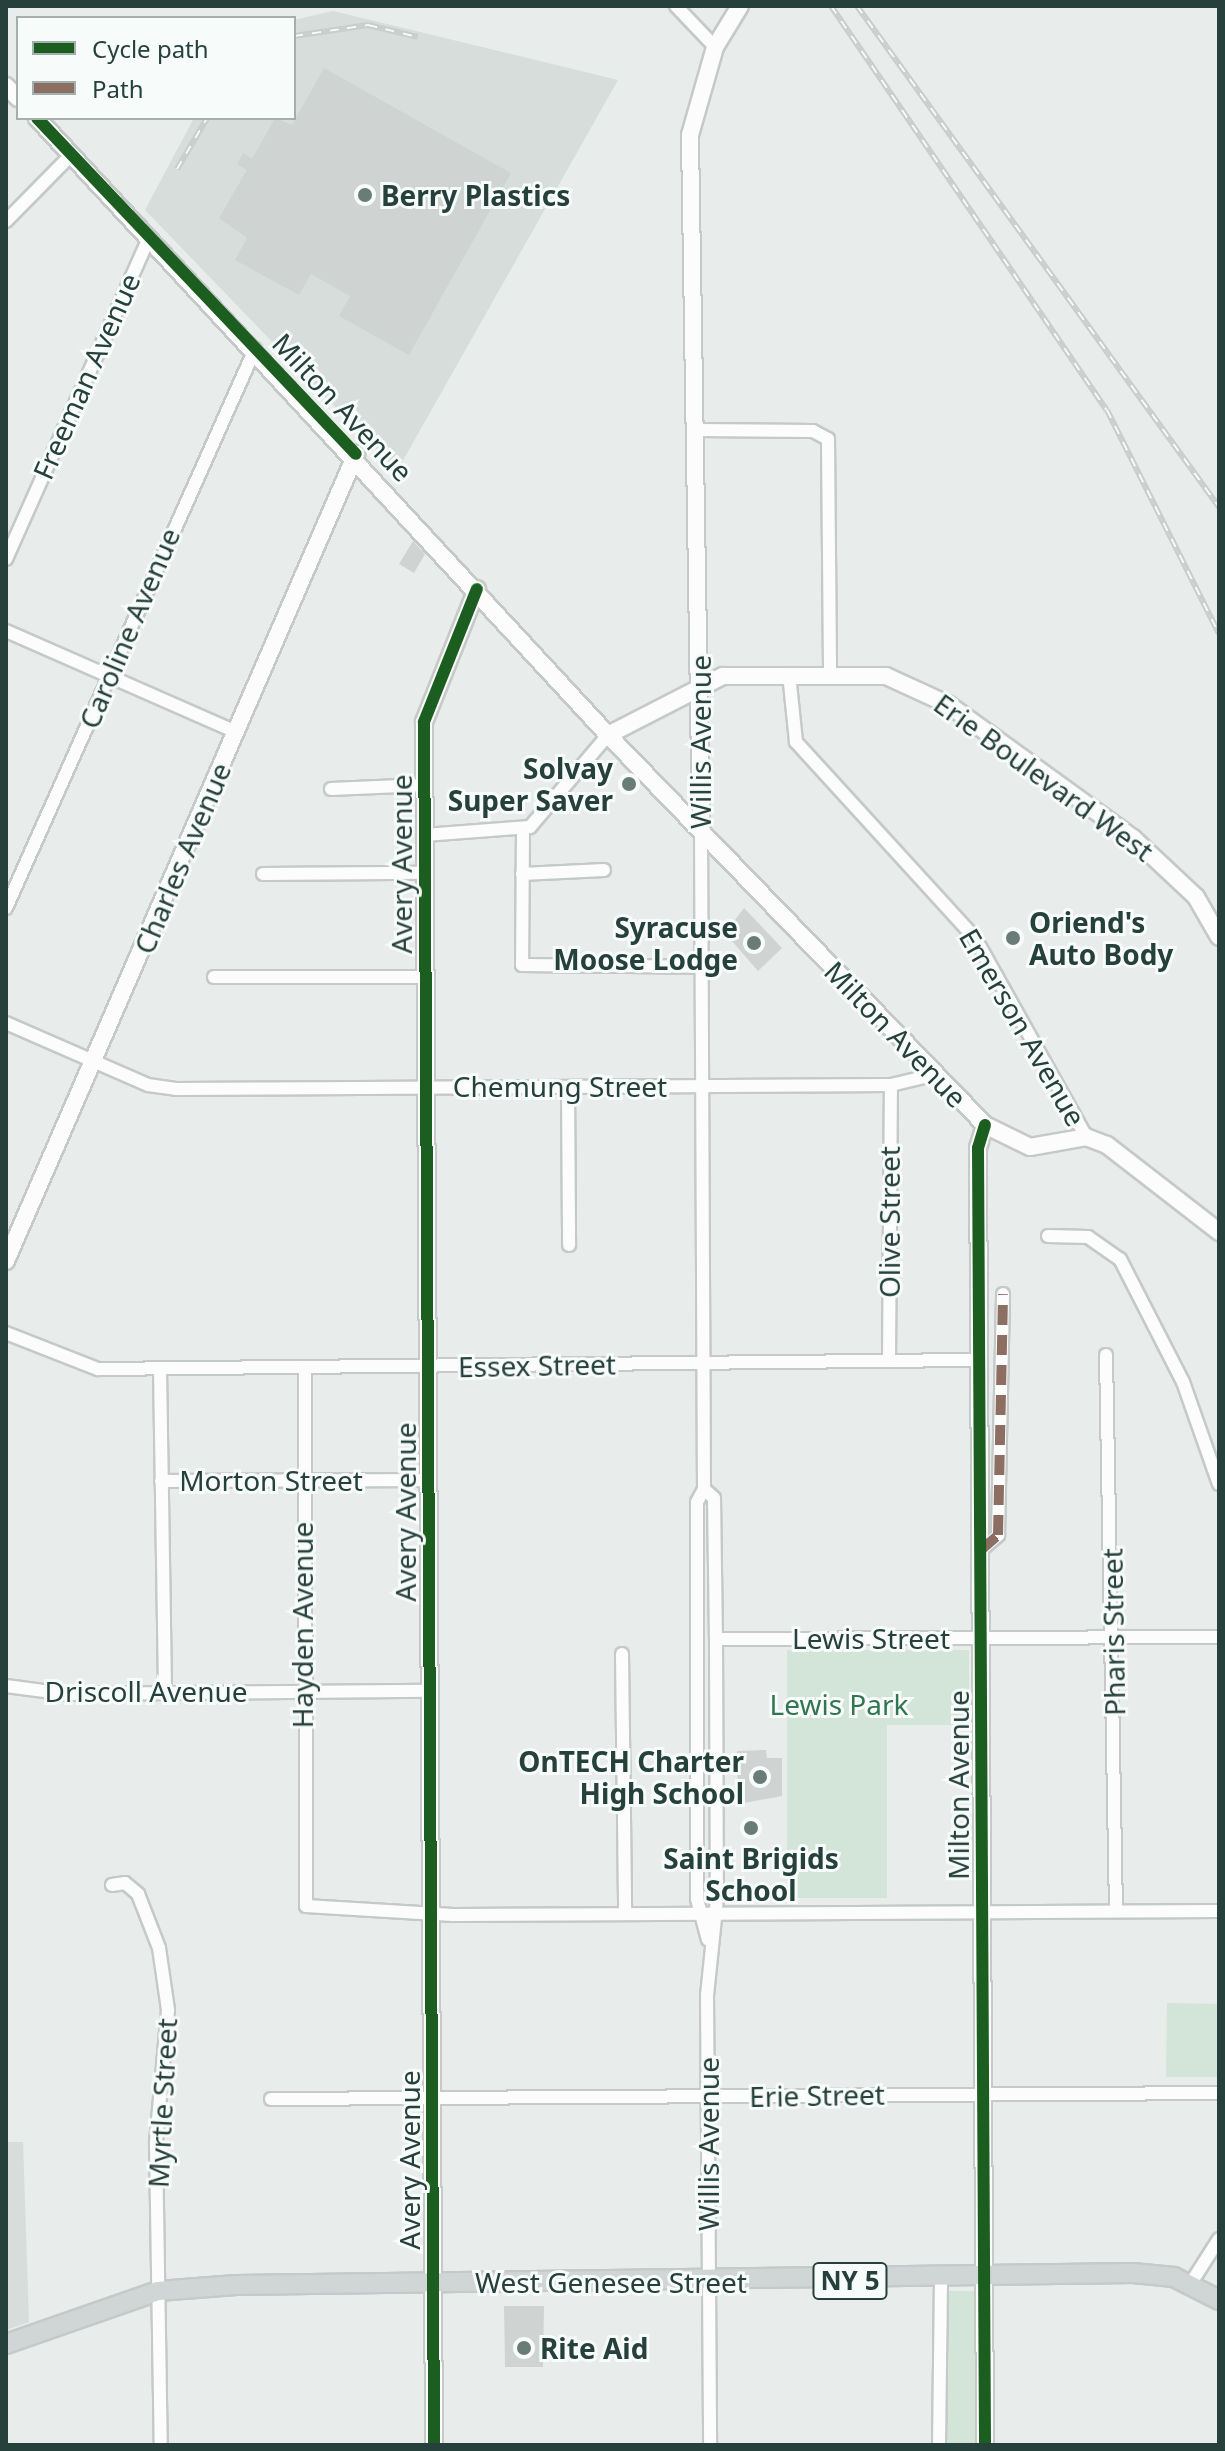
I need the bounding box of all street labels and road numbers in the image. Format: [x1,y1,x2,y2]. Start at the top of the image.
street label: Freeman Avenue [26,268,146,484]
street label: Milton Avenue [266,326,420,488]
street label: Caroline Avenue [72,523,186,733]
street label: Willis Avenue [683,655,717,829]
street label: Erie Boulevard West [928,686,1160,868]
street label: Charles Avenue [127,757,237,959]
street label: Avery Avenue [384,774,418,954]
street label: Emerson Avenue [953,922,1093,1132]
street label: Milton Avenue [818,954,974,1114]
street label: Chemung Street [453,1069,667,1103]
street label: Olive Street [872,1146,906,1298]
street label: Essex Street [458,1347,616,1383]
street label: Avery Avenue [388,1422,422,1602]
street label: Morton Street [179,1463,363,1497]
street label: Hayden Avenue [285,1522,319,1728]
street label: Pharis Street [1095,1548,1131,1716]
street label: Lewis Street [792,1621,950,1655]
street label: Driscoll Avenue [44,1674,248,1708]
street label: Milton Avenue [941,1690,975,1880]
street label: Myrtle Street [141,2017,183,2189]
street label: Willis Avenue [691,2057,725,2231]
street label: Avery Avenue [392,2070,426,2250]
street label: Erie Street [749,2077,885,2113]
road number: NY 5 [812,2259,888,2303]
street label: West Genesee Street [475,2265,747,2299]

